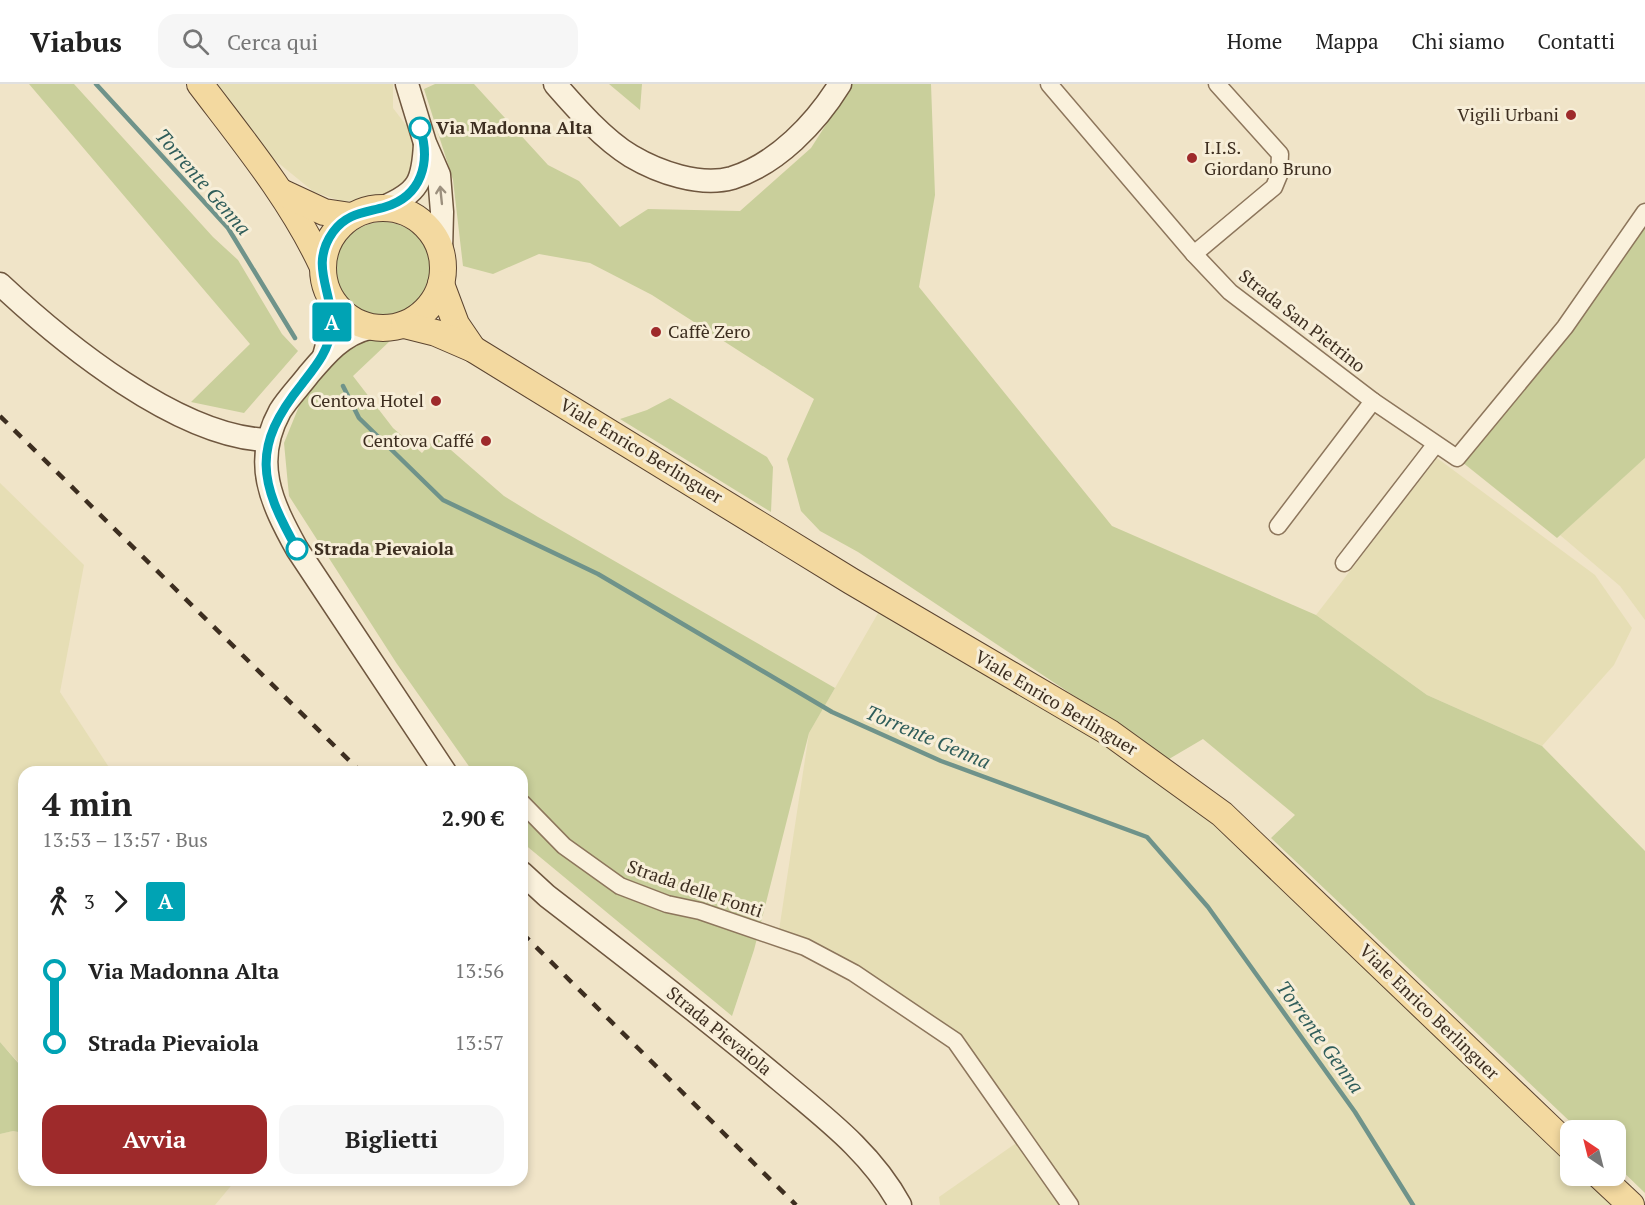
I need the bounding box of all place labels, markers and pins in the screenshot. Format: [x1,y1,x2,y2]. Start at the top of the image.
place label: Vigili Urbani [1457,102,1559,126]
marker: Vigili Urbani [1564,108,1578,122]
place label: Via Madonna Alta [436,115,593,139]
marker: Via Madonna Alta [409,117,431,139]
place label: I.I.S. Giordano Bruno [1204,135,1332,180]
marker: I.I.S. Giordano Bruno [1185,151,1199,165]
place label: Caffè Zero [668,319,751,343]
marker: Caffè Zero [649,325,663,339]
place label: Centova Hotel [310,388,424,412]
marker: Centova Hotel [429,394,443,408]
place label: Centova Caffé [362,428,474,452]
marker: Centova Caffé [479,434,493,448]
place label: Strada Pievaiola [314,536,454,560]
marker: Strada Pievaiola [286,538,308,560]

